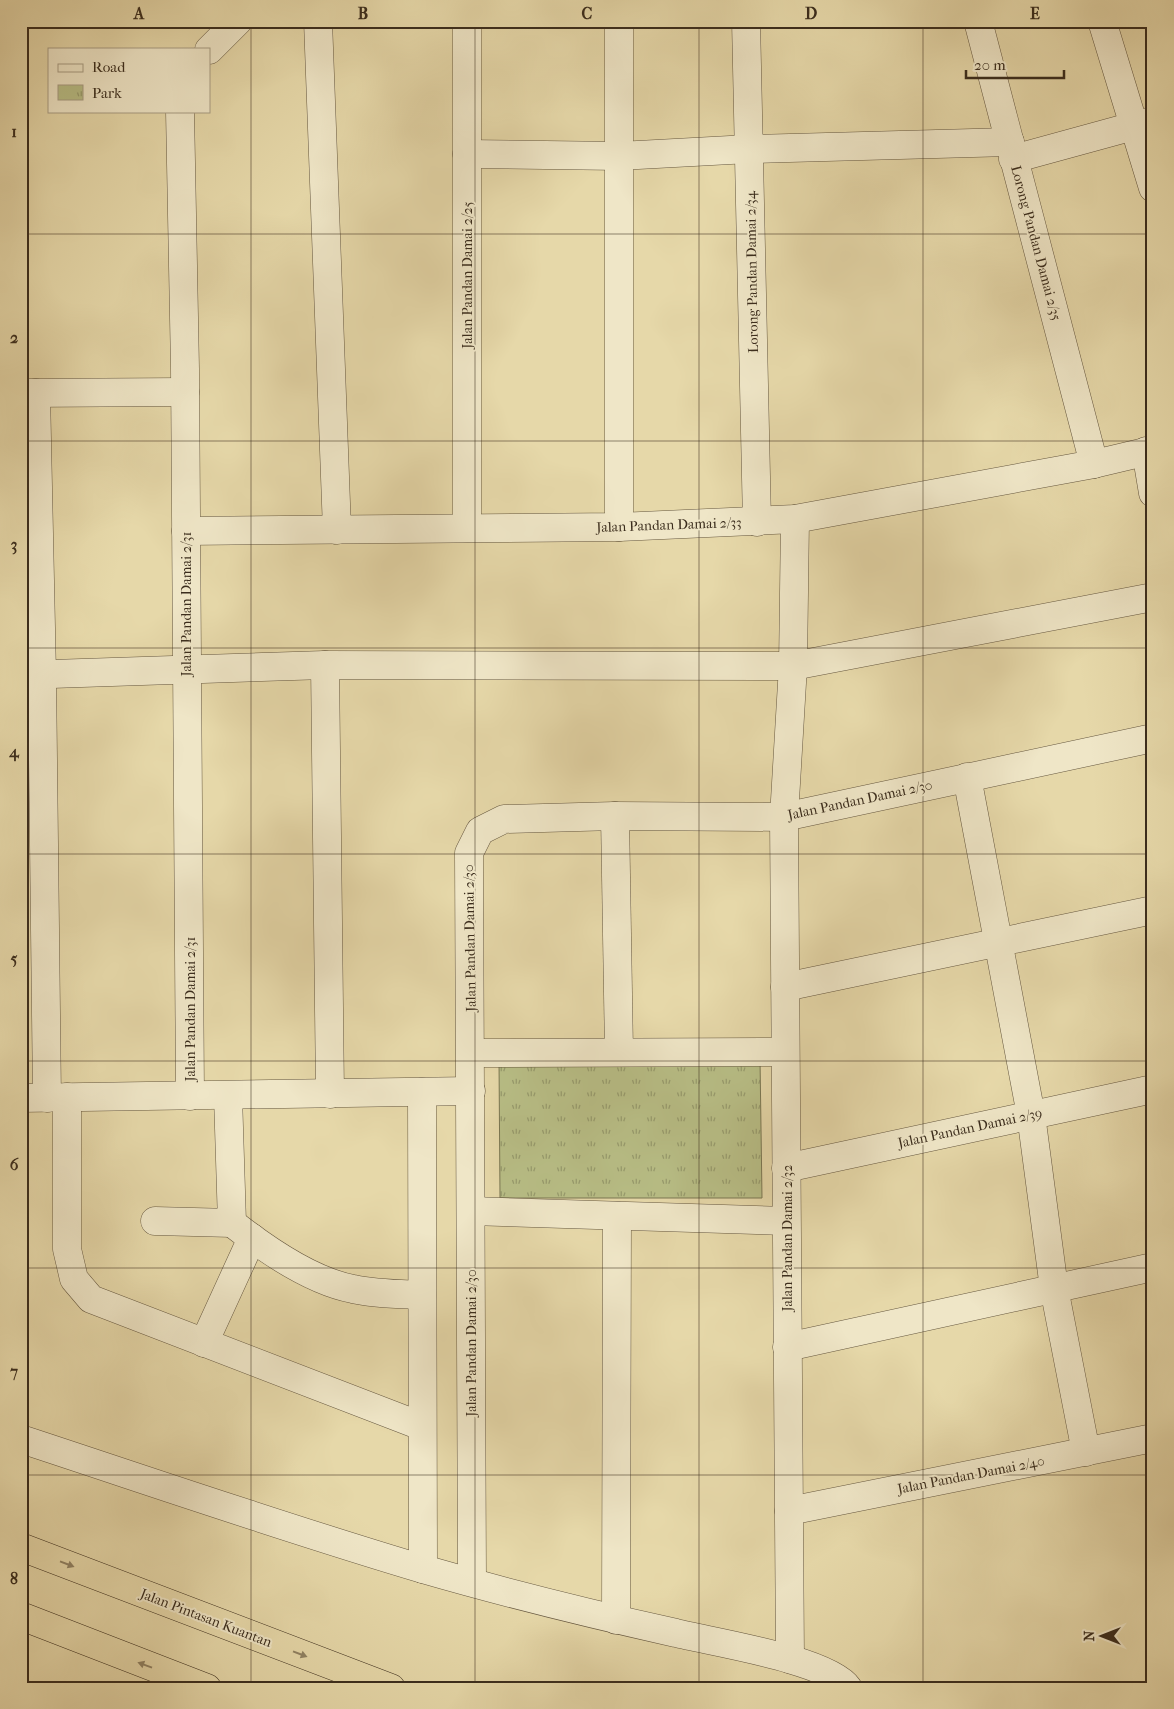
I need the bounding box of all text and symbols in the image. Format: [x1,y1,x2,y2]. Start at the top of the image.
text: A [133,4,145,23]
text: B [358,4,368,23]
text: C [582,4,593,23]
text: D [805,4,817,23]
text: E [1030,4,1040,23]
legend [48,48,210,112]
scale bar [966,48,1064,80]
text: 20 m [974,56,1006,74]
text: Road [92,58,126,76]
text: Park [92,84,122,102]
text: 1 [11,122,17,141]
street label: Lorong Pandan Damai 2/35 [1007,164,1065,322]
street label: Lorong Pandan Damai 2/34 [742,190,762,353]
street label: Jalan Pandan Damai 2/25 [459,201,476,350]
text: 2 [10,328,18,347]
street label: Jalan Pandan Damai 2/33 [595,514,742,536]
street label: Jalan Pandan Damai 2/31 [178,532,195,677]
text: 3 [11,535,17,555]
text: 4 [8,742,20,762]
street label: Jalan Pandan Damai 2/30 [785,776,934,824]
street label: Jalan Pandan Damai 2/30 [460,864,480,1013]
street label: Jalan Pandan Damai 2/31 [182,937,199,1082]
text: 5 [11,949,18,968]
street label: Jalan Pandan Damai 2/39 [895,1104,1044,1152]
text: 6 [10,1155,19,1174]
street label: Jalan Pandan Damai 2/32 [779,1165,796,1312]
street label: Jalan Pandan Damai 2/30 [463,1269,480,1418]
text: 7 [9,1362,18,1381]
street label: Jalan Pandan Damai 2/40 [895,1452,1046,1498]
one-way arrow [60,1560,75,1568]
text: 8 [10,1569,18,1588]
street label: Jalan Pintasan Kuantan [137,1585,274,1651]
north arrow [1076,1612,1126,1662]
text: N [1081,1630,1098,1641]
one-way arrow [293,1650,308,1658]
one-way arrow [137,1661,152,1668]

